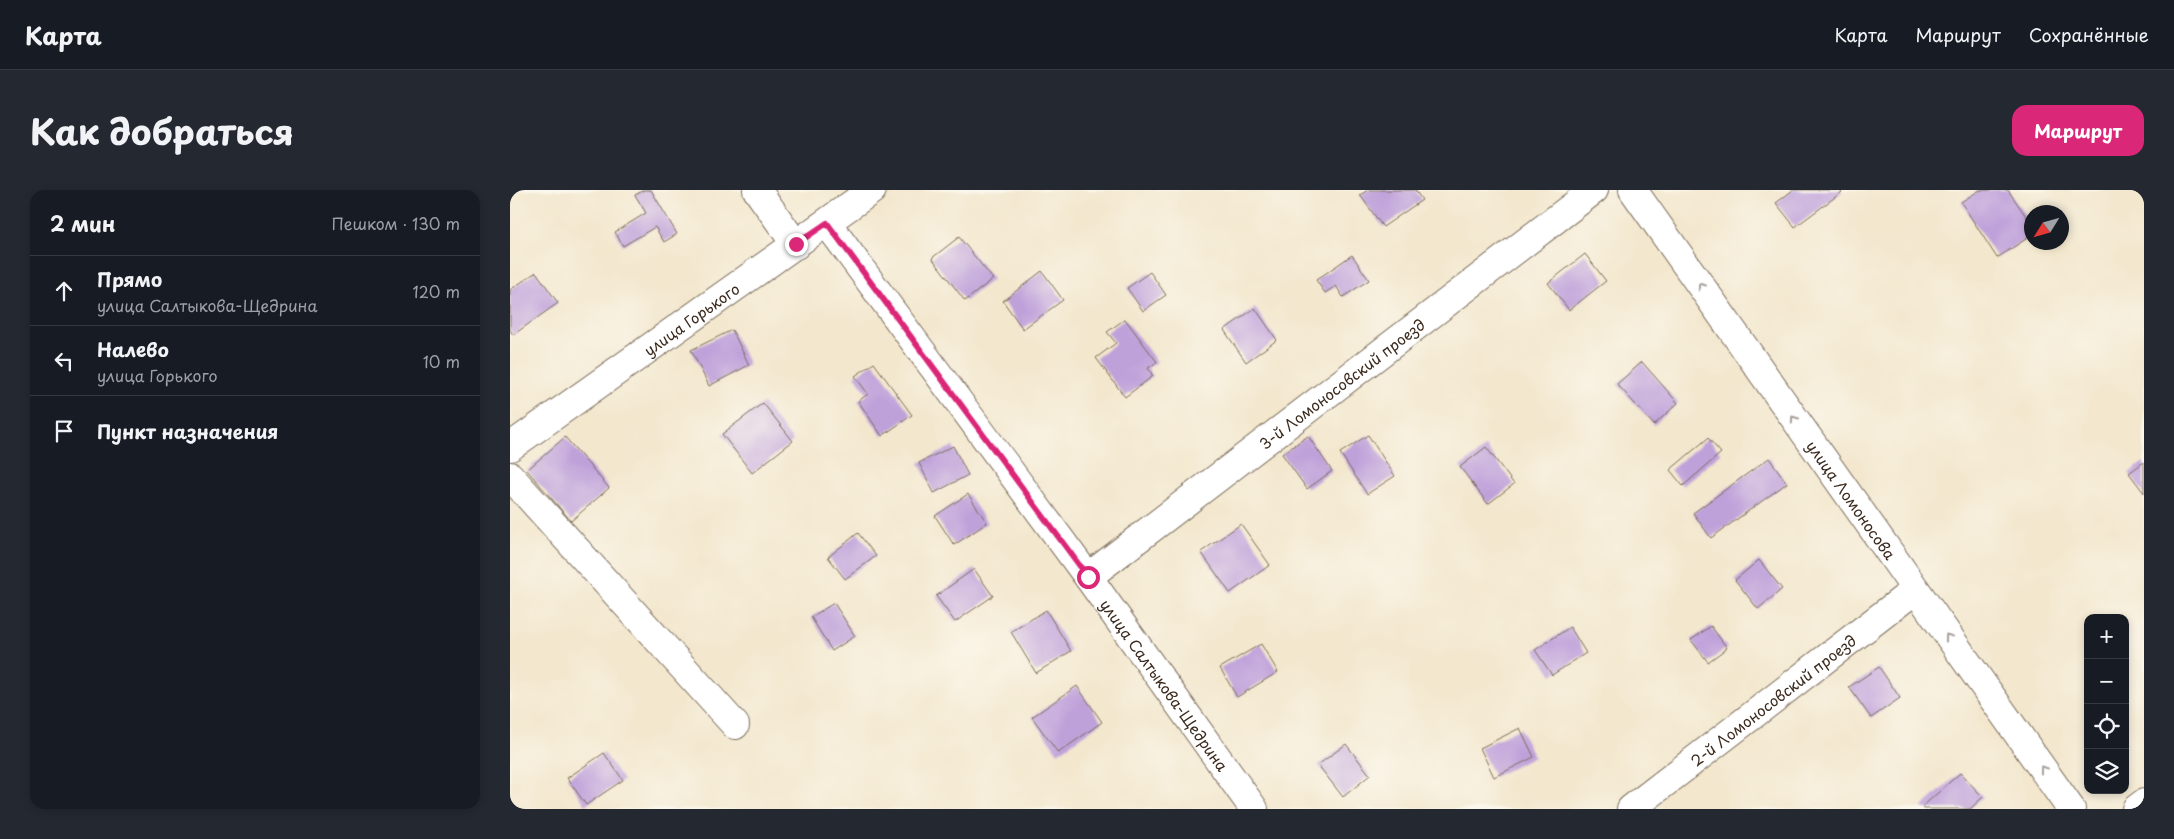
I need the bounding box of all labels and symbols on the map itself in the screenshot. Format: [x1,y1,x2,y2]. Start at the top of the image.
north arrow [2024,205,2069,250]
route end [785,233,808,256]
street label: улица Горького [638,276,744,361]
one-way arrow [1698,282,1707,291]
street label: 3-й Ломоносовский проезд [1254,312,1429,454]
one-way arrow [1791,415,1800,424]
street label: улица Ломоносова [1802,435,1903,564]
route start [1077,566,1100,589]
street label: улица Салтыкова-Щедрина [1095,594,1235,776]
street label: 2-й Ломоносовский проезд [1685,628,1860,771]
one-way arrow [1946,634,1954,643]
one-way arrow [2040,765,2049,775]

